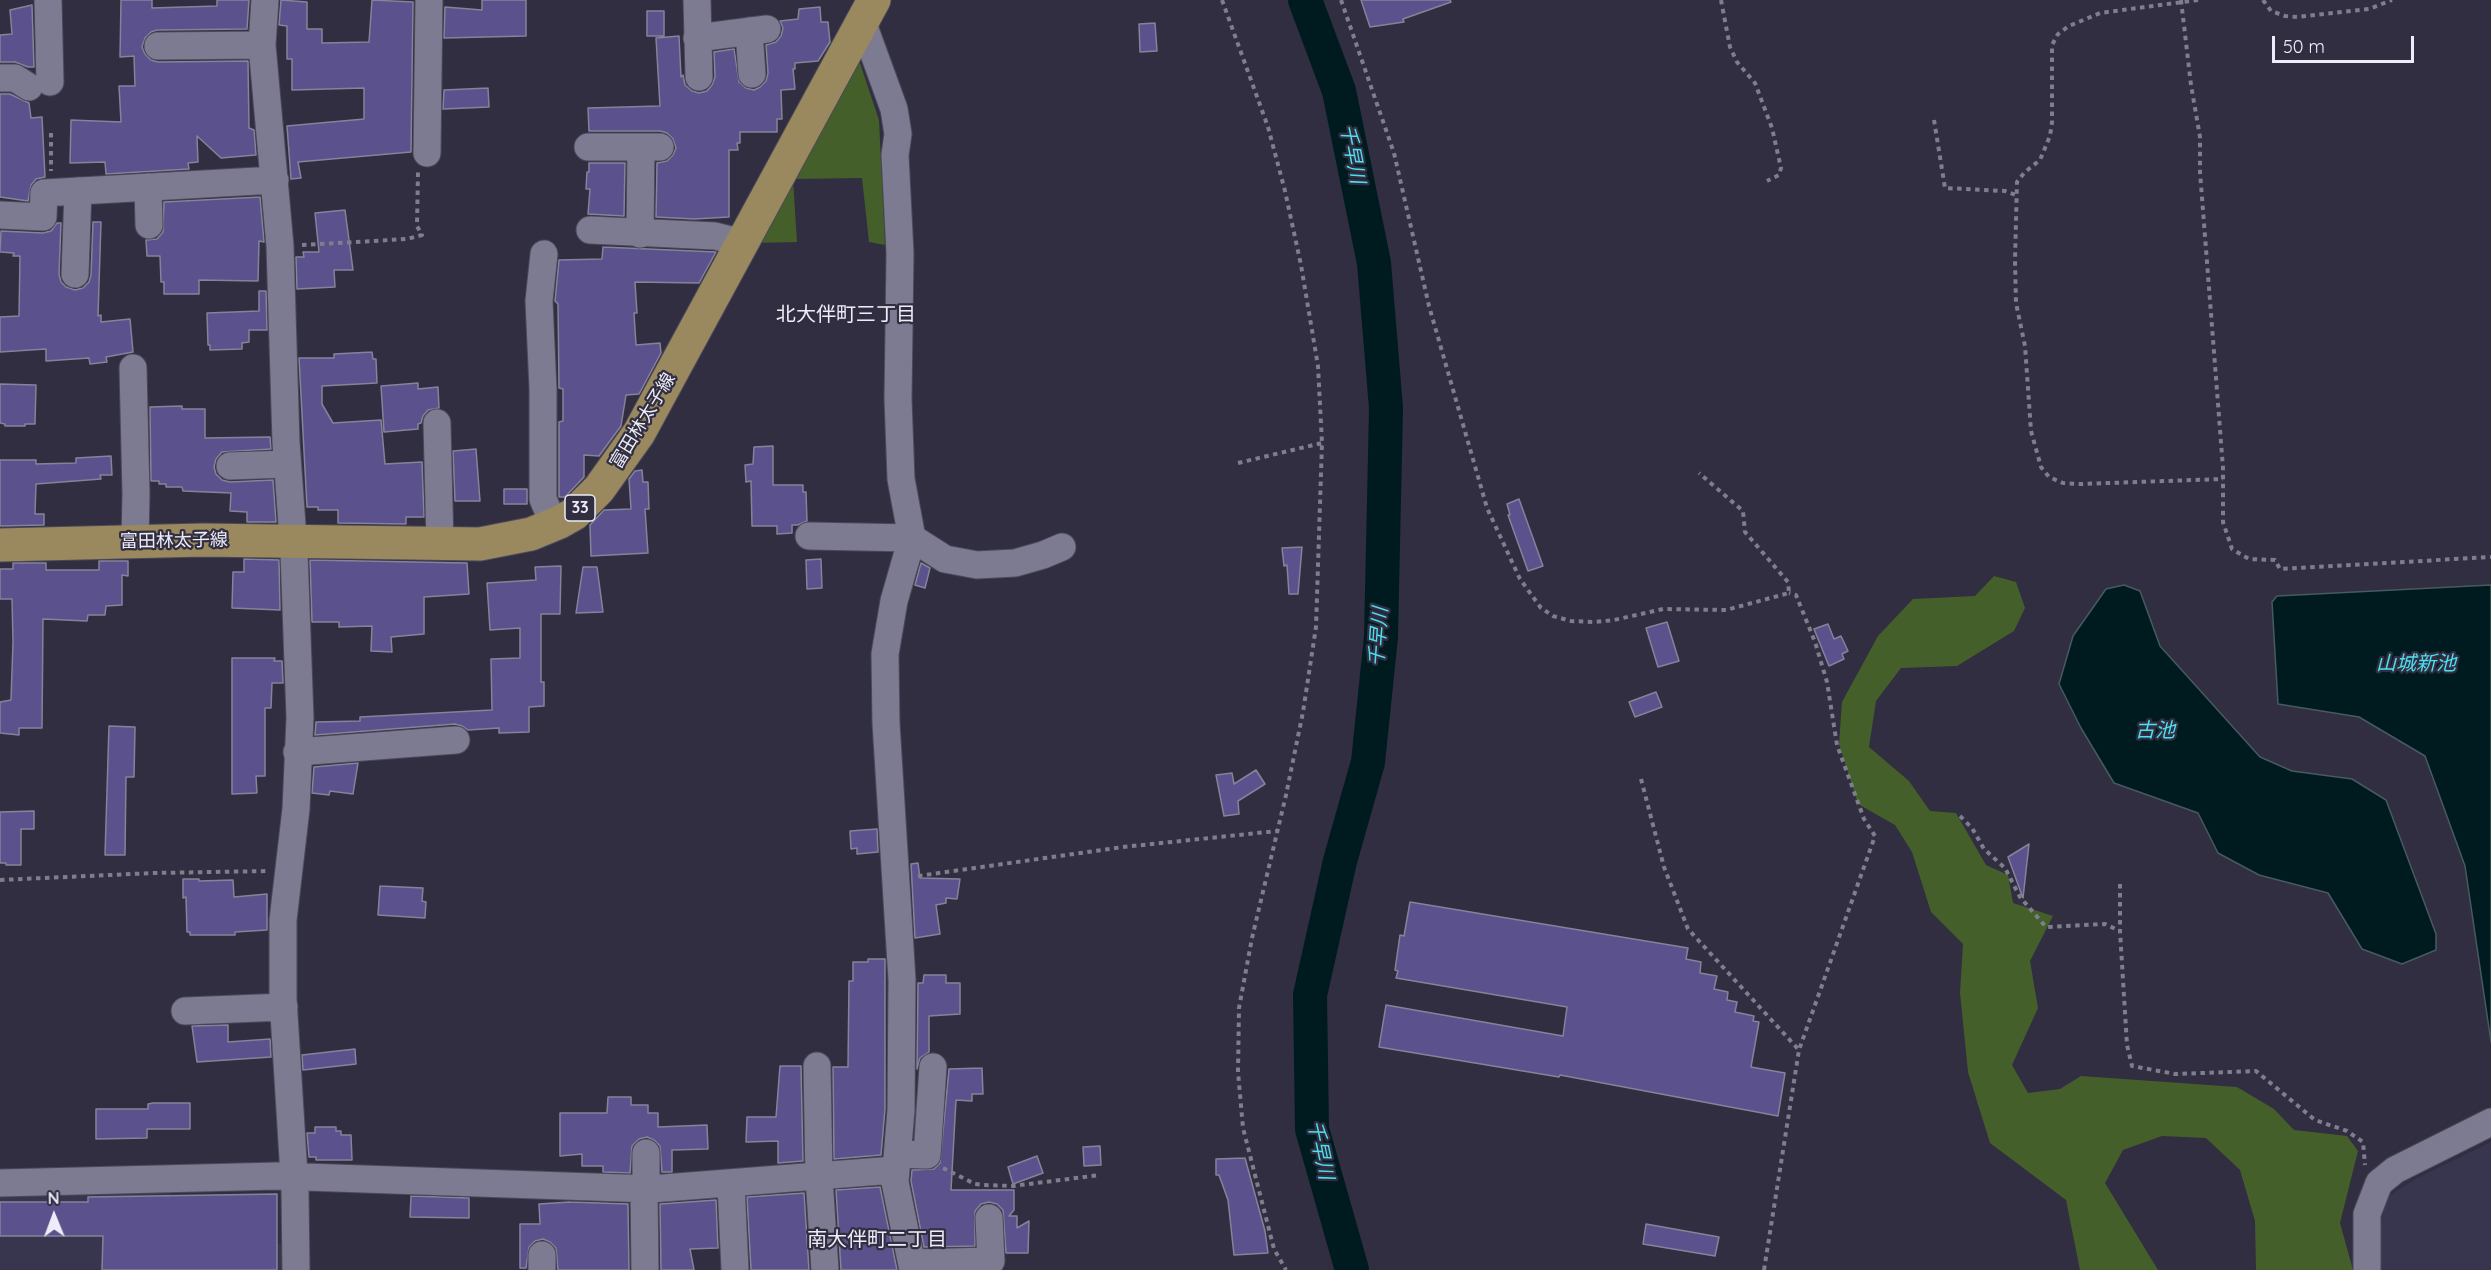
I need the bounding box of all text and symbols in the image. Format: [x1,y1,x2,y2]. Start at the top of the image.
scale bar [2275,24,2418,62]
text: 50 m [2283,35,2325,58]
water label: 千早川 [1334,122,1370,186]
district label: 北大伴町三丁目 [776,303,916,327]
street label: 富田林太子線 [606,369,680,473]
road number: 33 [565,495,595,521]
street label: 富田林太子線 [120,529,228,553]
water label: 千早川 [1365,606,1393,668]
water label: 山城新池 [2376,652,2456,676]
water label: 古池 [2135,719,2175,743]
water label: 千早川 [1302,1118,1338,1182]
north arrow [24,1186,84,1246]
text: N [48,1188,60,1208]
district label: 南大伴町二丁目 [807,1228,947,1252]

